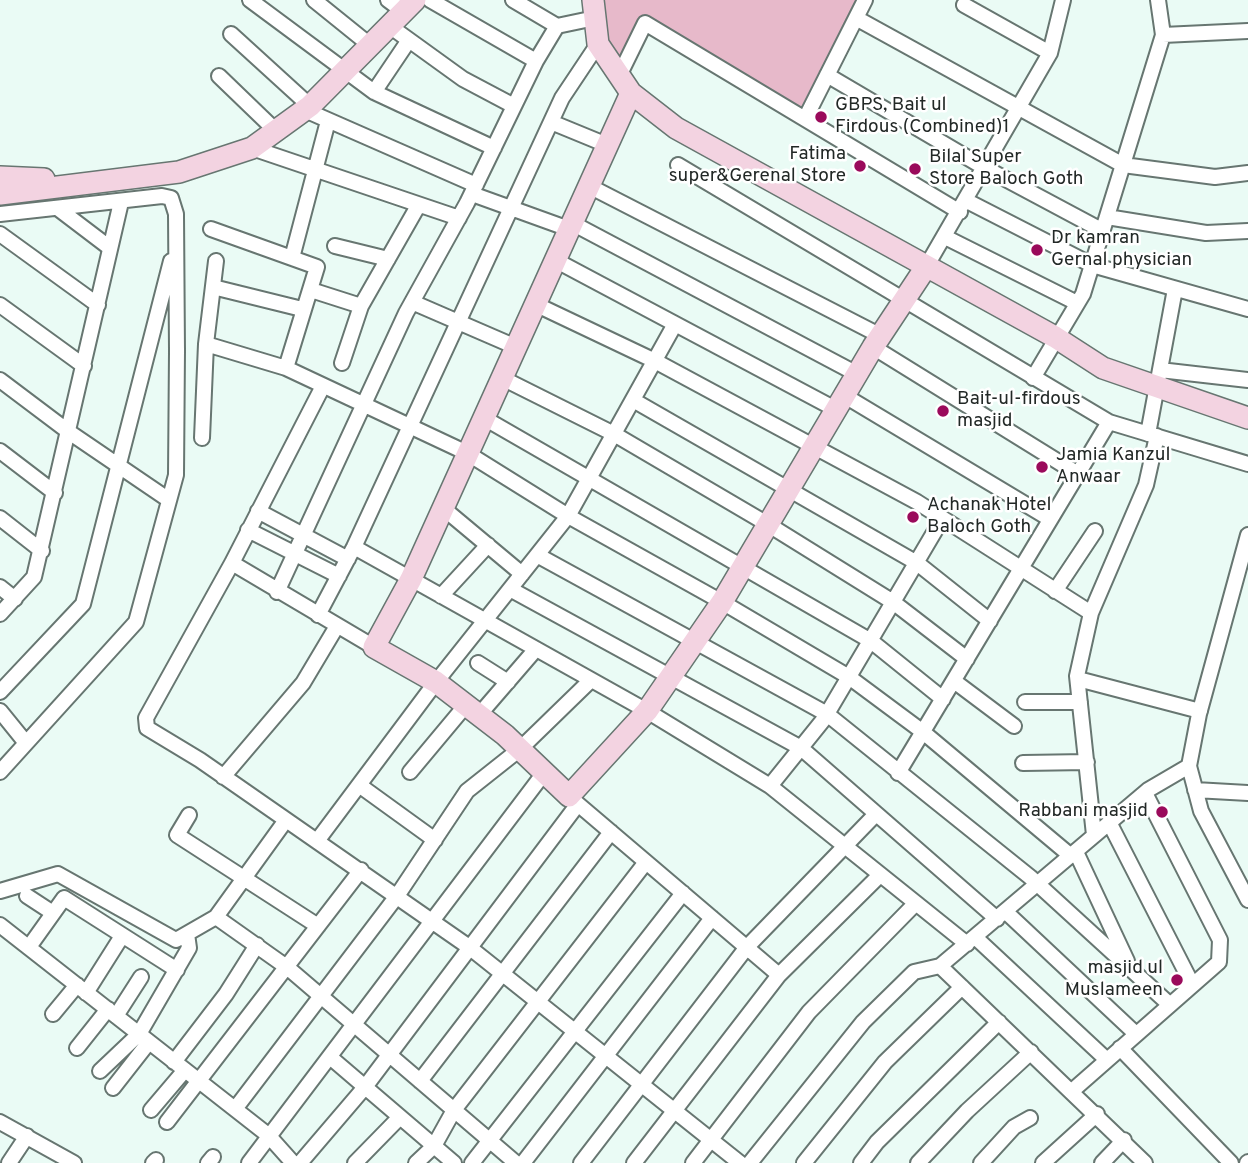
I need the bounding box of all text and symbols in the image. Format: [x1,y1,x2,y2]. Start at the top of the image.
place label: GBPS, Bait ul Firdous (Combined)1 [835,95,1010,139]
marker: GBPS, Bait ul Firdous (Combined)1 [813,109,829,125]
place label: Fatima super&Gerenal Store [669,144,846,188]
place label: Bilal Super Store Baloch Goth [929,147,1083,191]
marker: Fatima super&Gerenal Store [852,158,868,174]
marker: Bilal Super Store Baloch Goth [907,161,923,177]
place label: Dr kamran Gernal physician [1051,228,1192,272]
marker: Dr kamran Gernal physician [1029,242,1045,258]
place label: Bait-ul-firdous masjid [957,389,1081,433]
marker: Bait-ul-firdous masjid [935,403,951,419]
place label: Jamia Kanzul Anwaar [1056,445,1170,489]
marker: Jamia Kanzul Anwaar [1034,459,1050,475]
place label: Achanak Hotel Baloch Goth [927,495,1052,539]
marker: Achanak Hotel Baloch Goth [905,509,921,525]
place label: Rabbani masjid [1018,801,1148,823]
marker: Rabbani masjid [1154,804,1170,820]
place label: masjid ul Muslameen [1065,958,1163,1002]
marker: masjid ul Muslameen [1169,972,1185,988]

